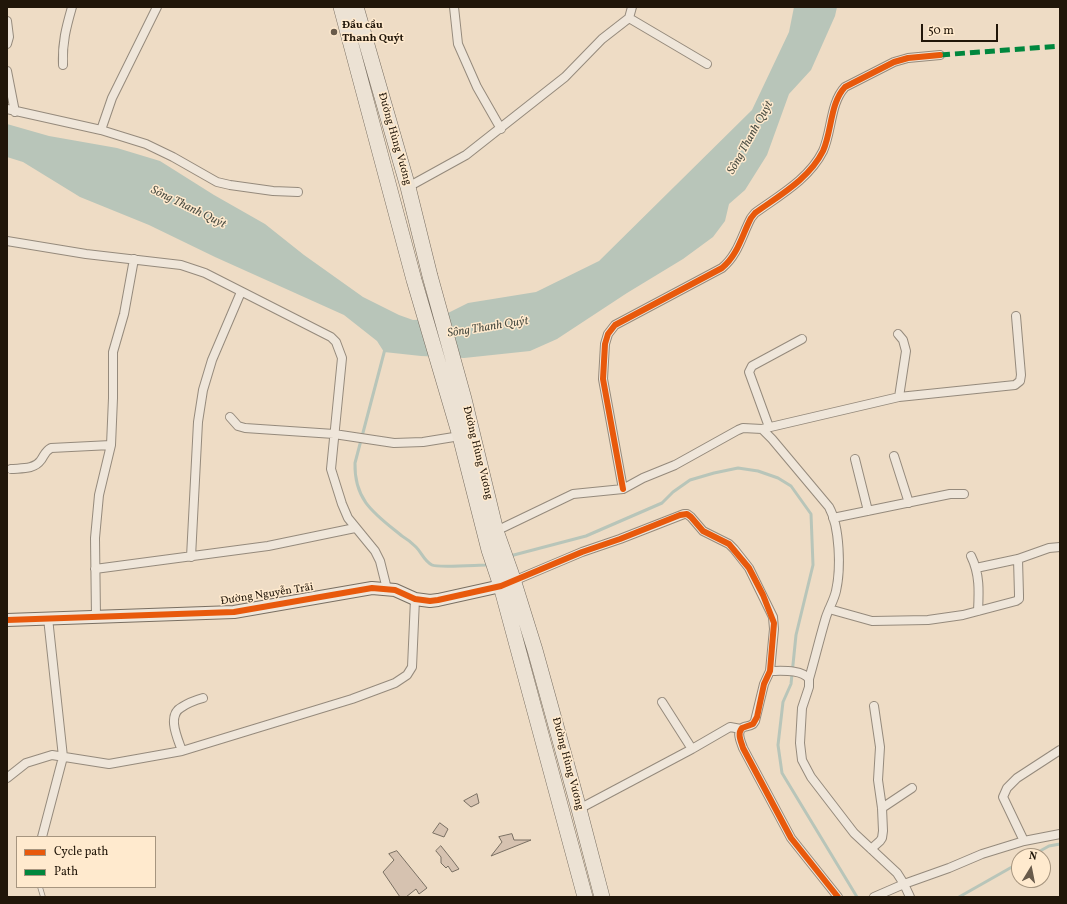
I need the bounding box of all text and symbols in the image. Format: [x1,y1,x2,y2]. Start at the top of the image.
scale bar [923,16,1000,42]
place label: Đầu cầu Thanh Quýt [342,19,404,45]
text: 50 m [928,23,954,39]
marker: Đầu cầu Thanh Quýt [329,27,339,37]
street label: Đường Hùng Vương [374,91,414,187]
water label: Sông Thanh Quýt [725,99,777,177]
water label: Sông Thanh Quýt [148,184,228,232]
water label: Sông Thanh Quýt [447,314,529,342]
street label: Đường Hùng Vương [459,405,495,501]
street label: Đường Nguyễn Trãi [220,581,314,609]
street label: Đường Hùng Vương [548,716,586,812]
legend [16,836,156,888]
text: Cycle path [54,844,109,860]
north arrow [1011,848,1051,888]
text: N [1028,849,1038,865]
text: Path [54,864,78,880]

